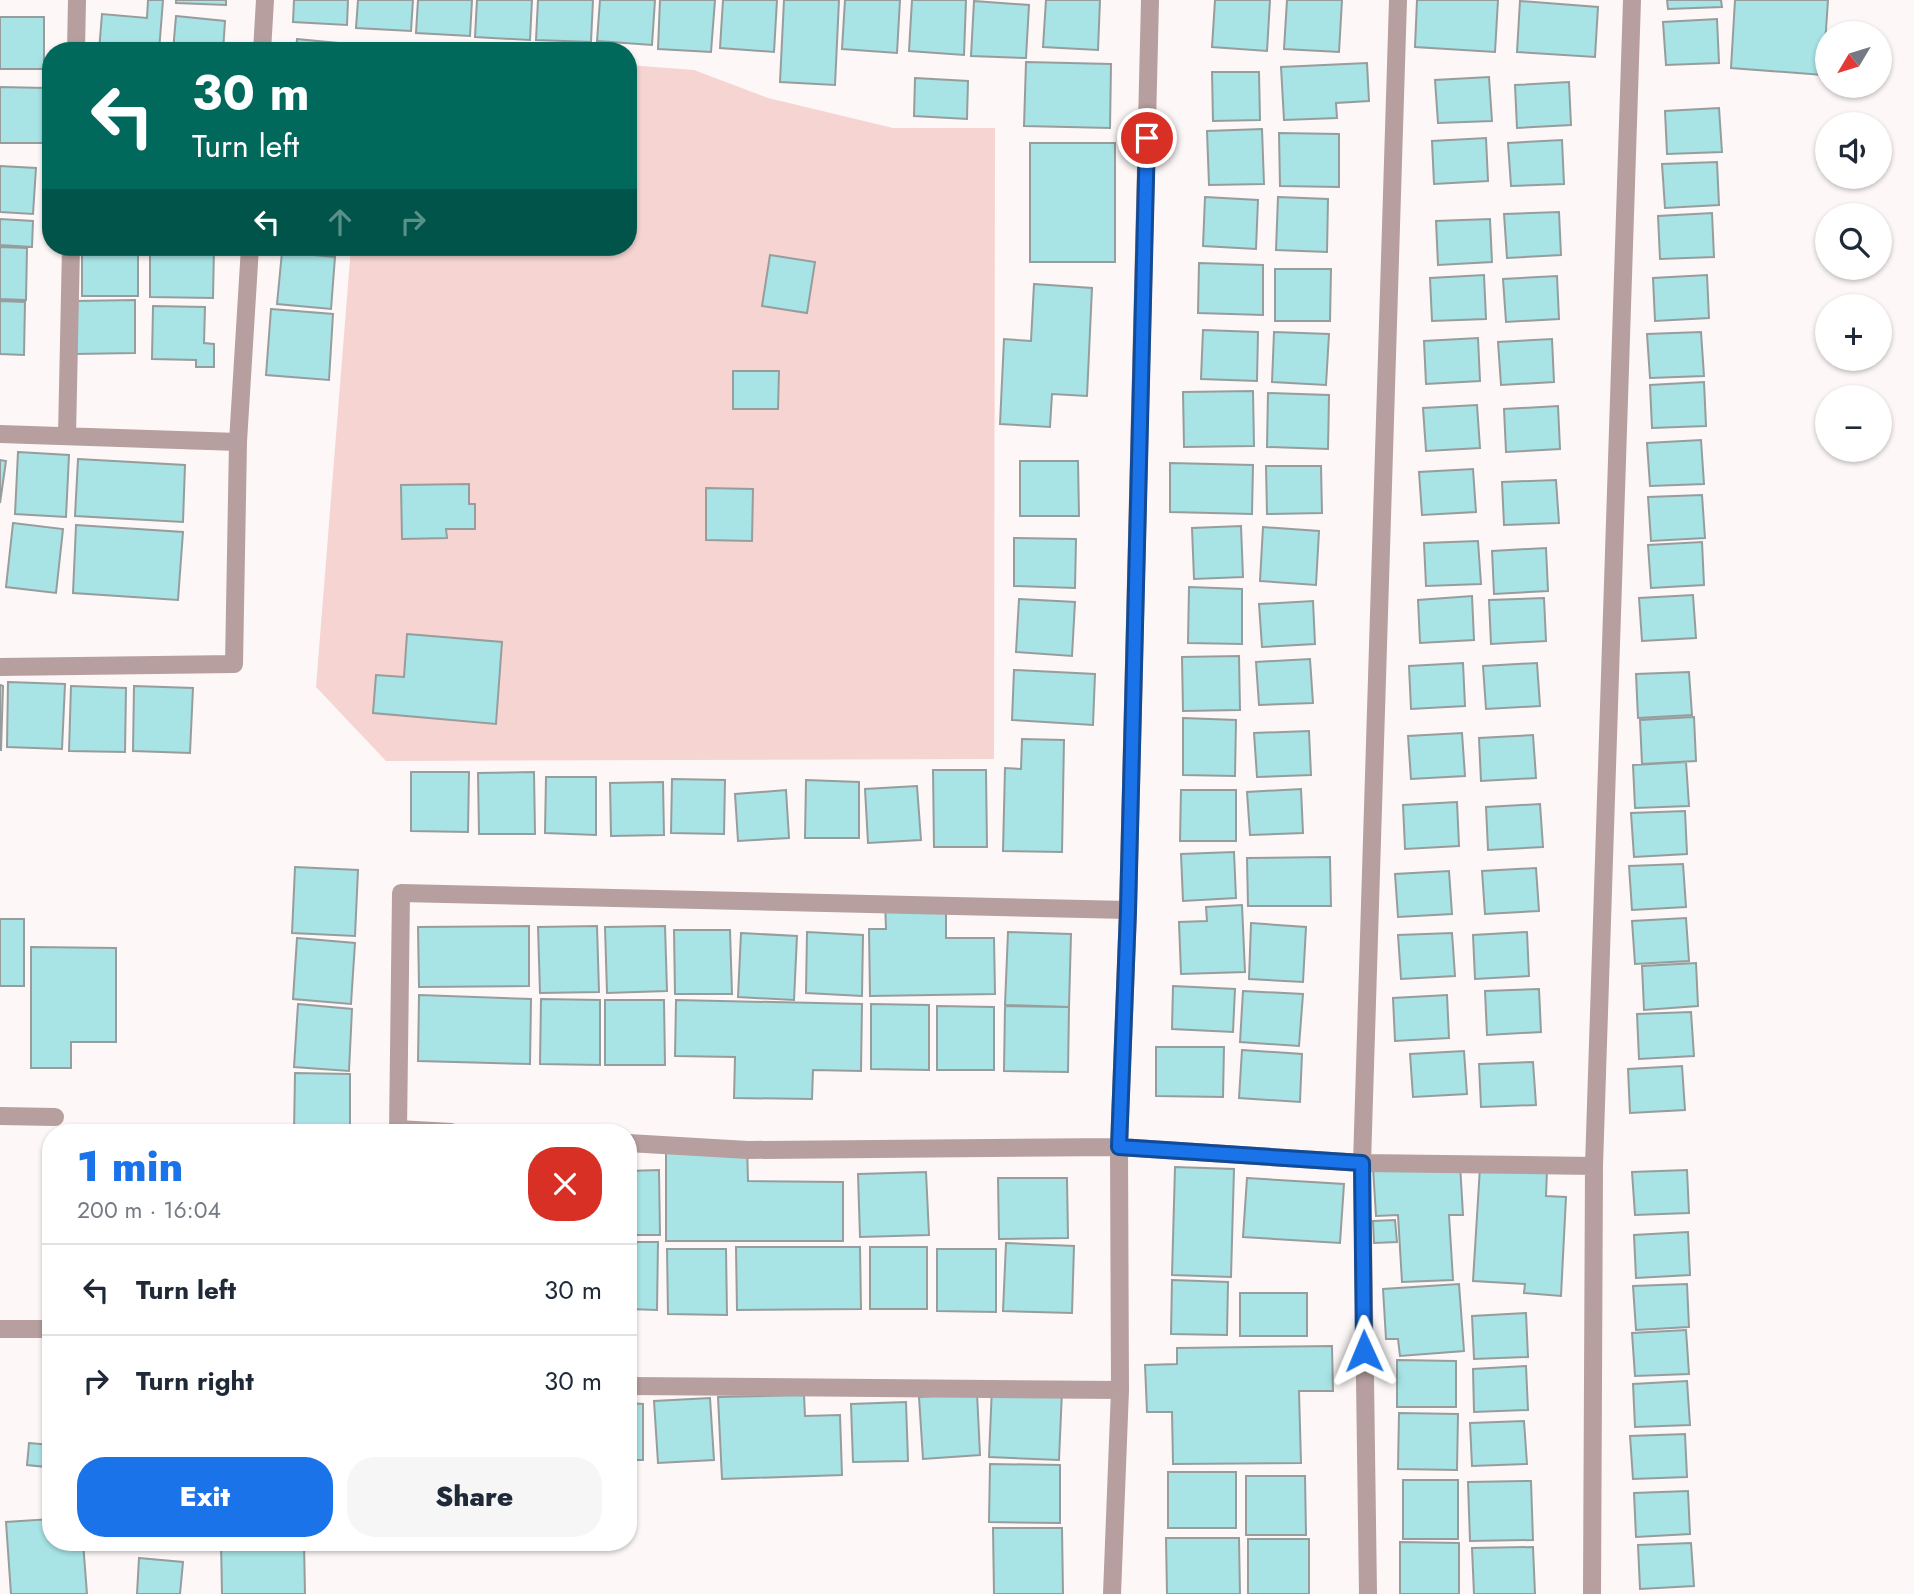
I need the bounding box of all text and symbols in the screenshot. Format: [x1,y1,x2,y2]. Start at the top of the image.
north arrow [1815,21,1892,98]
map controls [1815,21,1892,462]
text: 30 m [192,58,310,128]
icon: left [77,70,168,161]
pin [1117,108,1177,168]
button: sound [1815,112,1892,189]
icon: arrive [1128,119,1166,157]
text: Turn left [192,123,299,169]
icon: left [248,203,286,241]
icon: ahead [321,203,359,241]
icon: right [394,203,432,241]
button: search [1815,203,1892,280]
button: + [1815,294,1892,371]
button: − [1815,385,1892,462]
text: 1 min [77,1136,183,1197]
button: close [528,1147,602,1221]
text: 200 m · 16:04 [77,1193,221,1227]
icon: left [77,1271,115,1309]
text: Turn left [136,1271,236,1309]
text: 30 m [544,1271,602,1309]
position arrow [1327,1314,1401,1388]
icon: right [77,1362,115,1400]
text: Turn right [136,1362,254,1400]
text: 30 m [544,1362,602,1400]
button: Exit [77,1457,333,1537]
button: Share [347,1457,602,1537]

